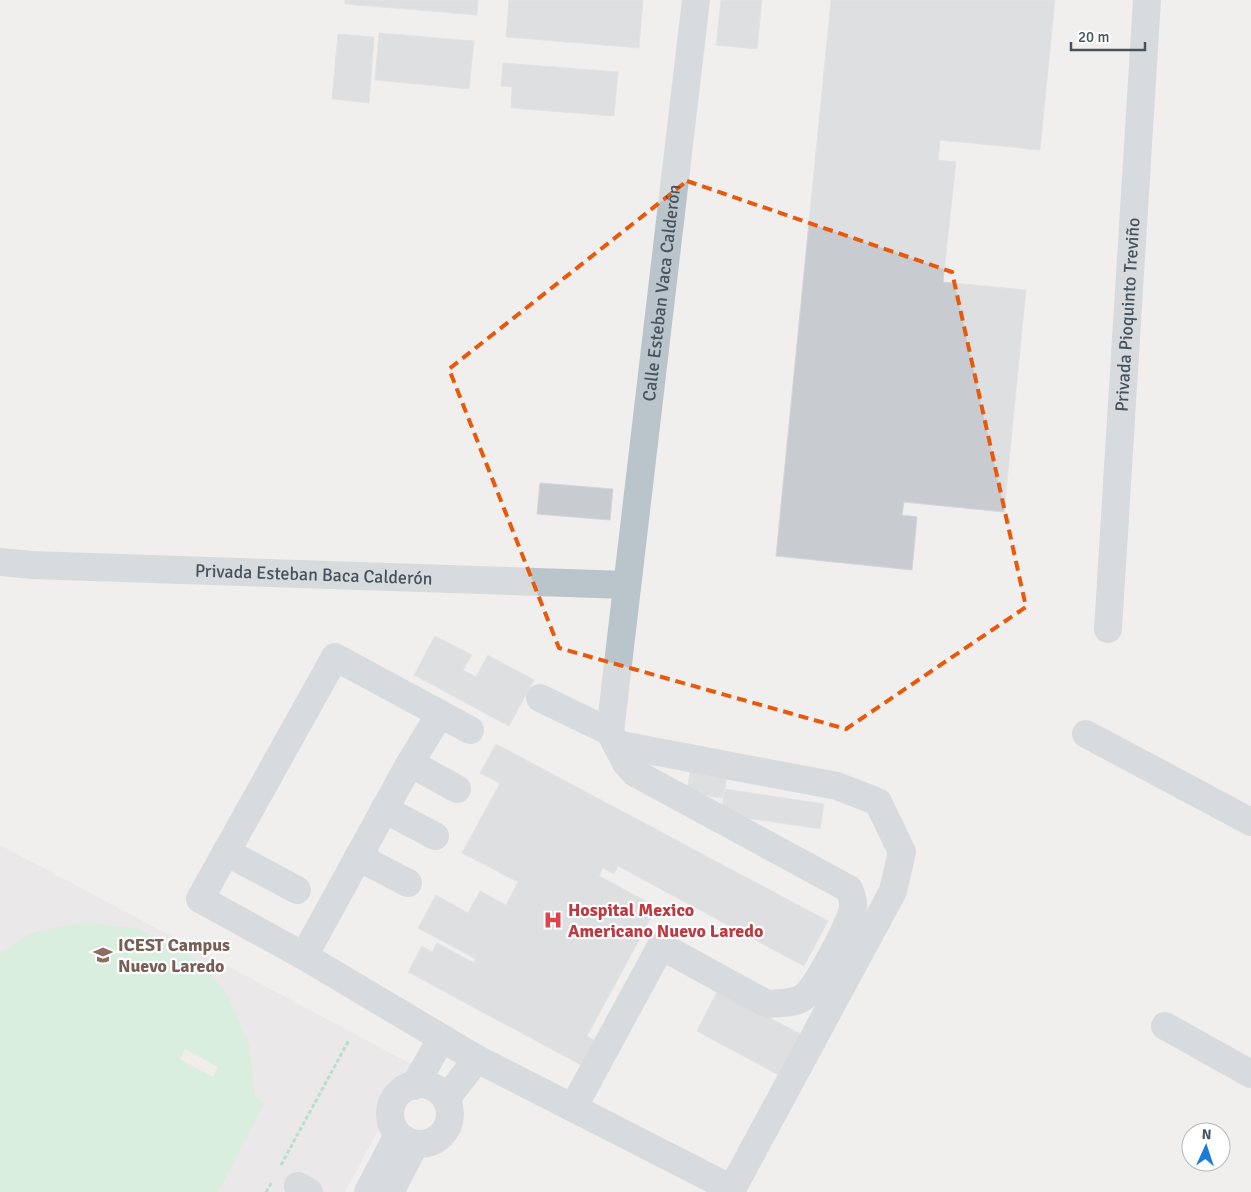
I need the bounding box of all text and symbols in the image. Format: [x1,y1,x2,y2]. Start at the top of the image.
scale bar [1071,20,1145,52]
text: 20 m [1078,28,1109,46]
street label: Calle Esteban Vaca Calderón [638,183,685,402]
street label: Privada Pioquinto Treviño [1110,217,1144,412]
street label: Privada Esteban Baca Calderón [194,559,433,589]
place label: Hospital Mexico Americano Nuevo Laredo [568,899,763,942]
hospital icon: Hospital Mexico Americano Nuevo Laredo [542,909,564,931]
place label: ICEST Campus Nuevo Laredo [118,934,230,977]
school or university icon: ICEST Campus Nuevo Laredo [92,944,114,966]
north arrow [1181,1122,1231,1172]
text: N [1201,1126,1212,1143]

